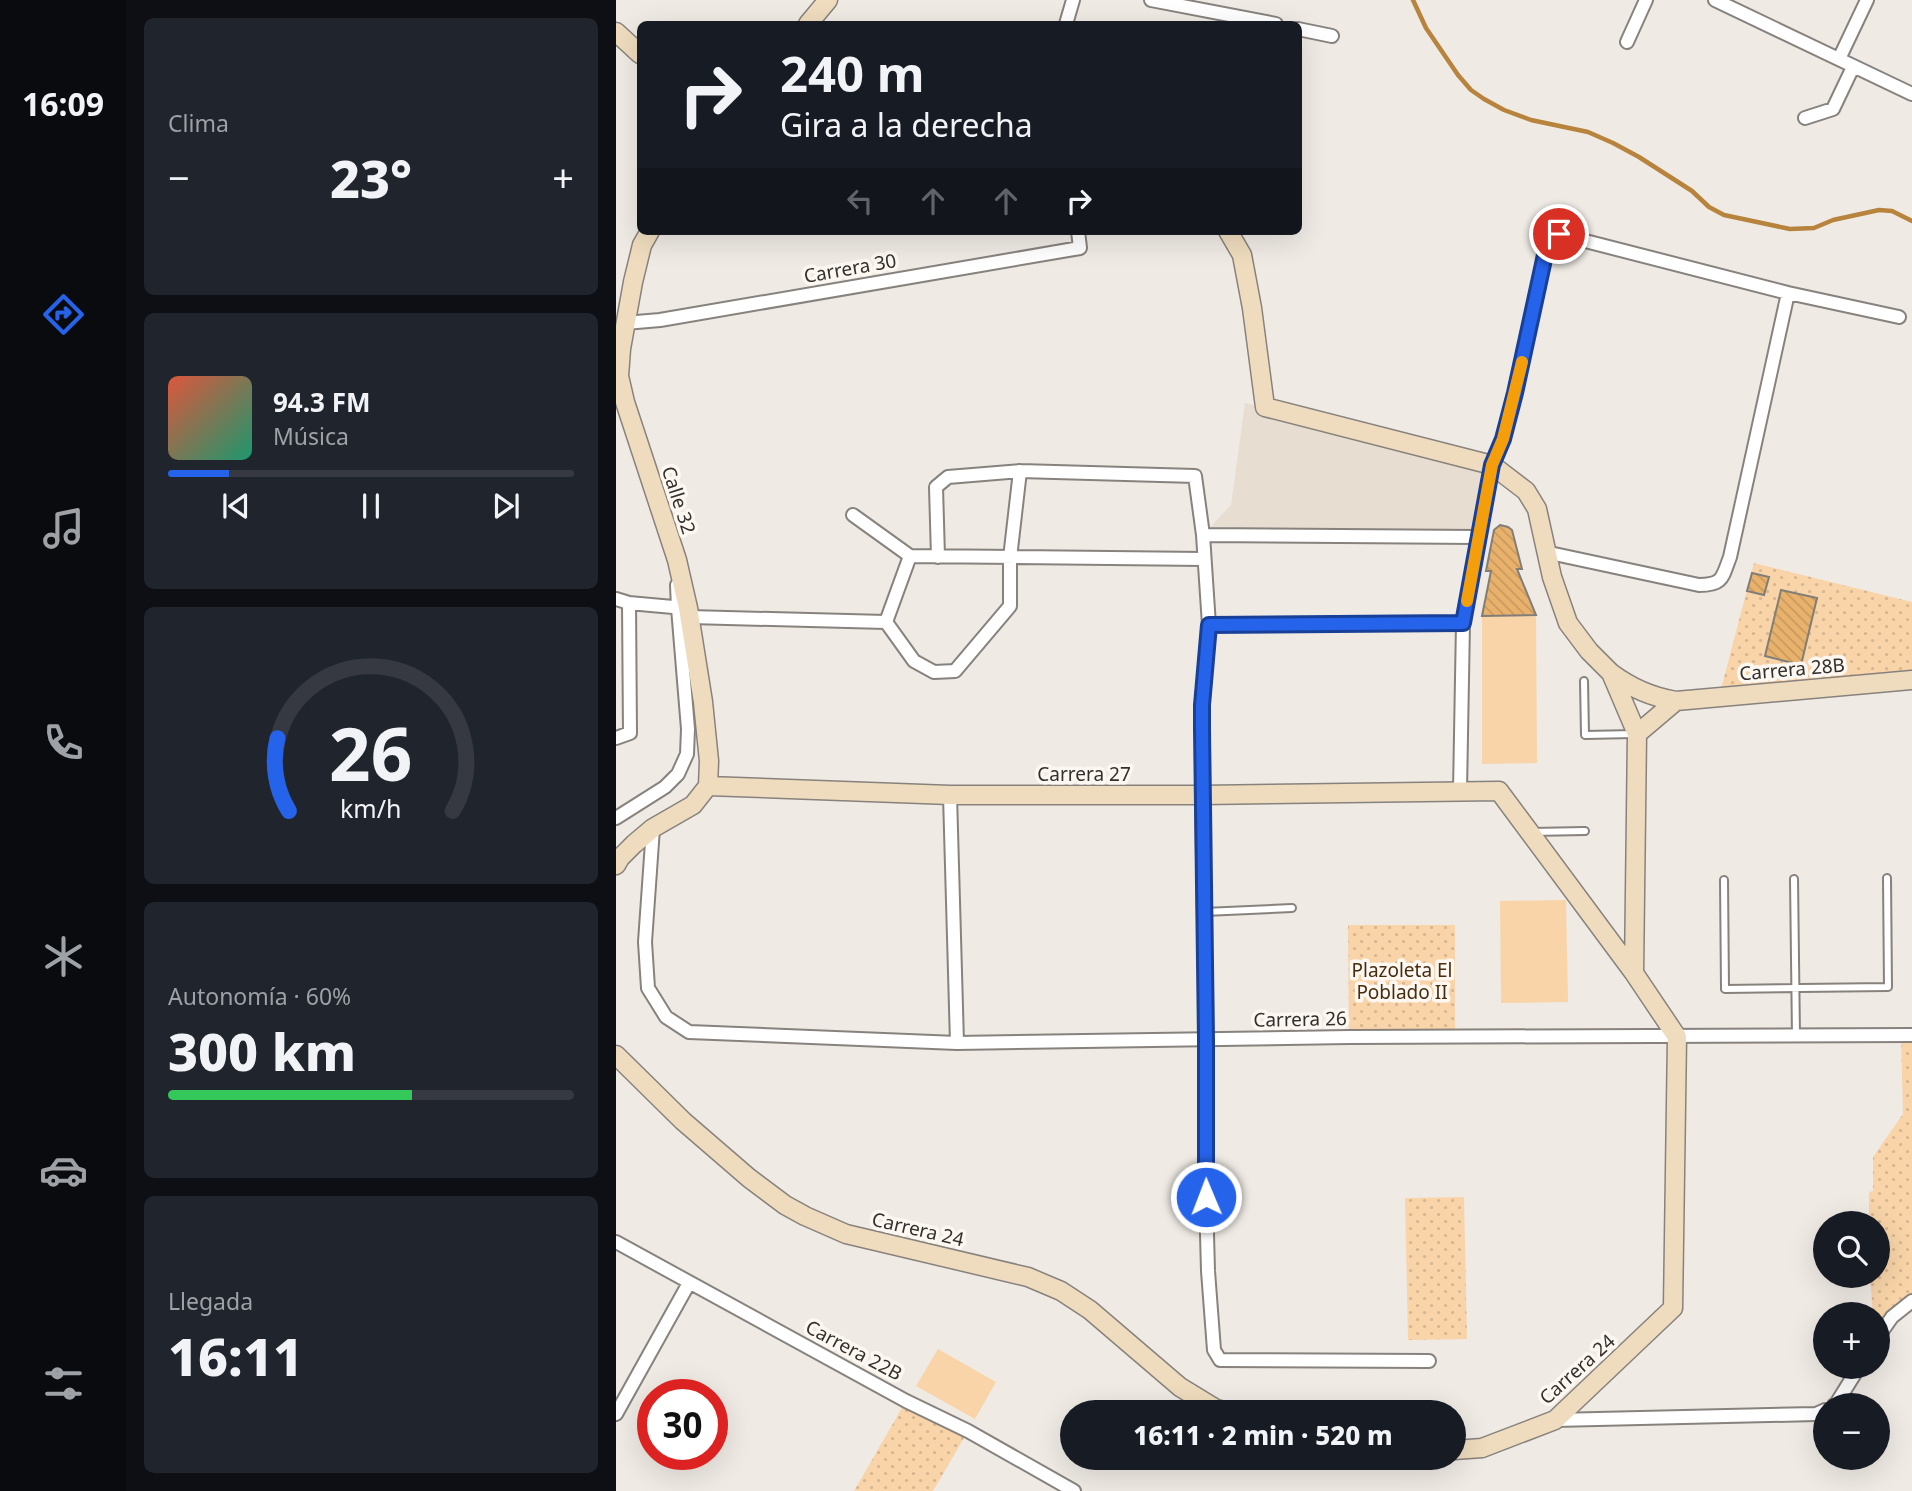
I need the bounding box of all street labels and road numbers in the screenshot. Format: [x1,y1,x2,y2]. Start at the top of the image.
street label: Carrera 30 [802,247,898,289]
street label: Calle 32 [656,463,702,537]
street label: Carrera 28B [1738,651,1846,687]
street label: Carrera 27 [1037,761,1131,787]
street label: Carrera 26 [1253,1005,1347,1033]
street label: Carrera 24 [870,1206,967,1252]
street label: Carrera 22B [801,1314,907,1386]
street label: Carrera 24 [1534,1328,1621,1410]

